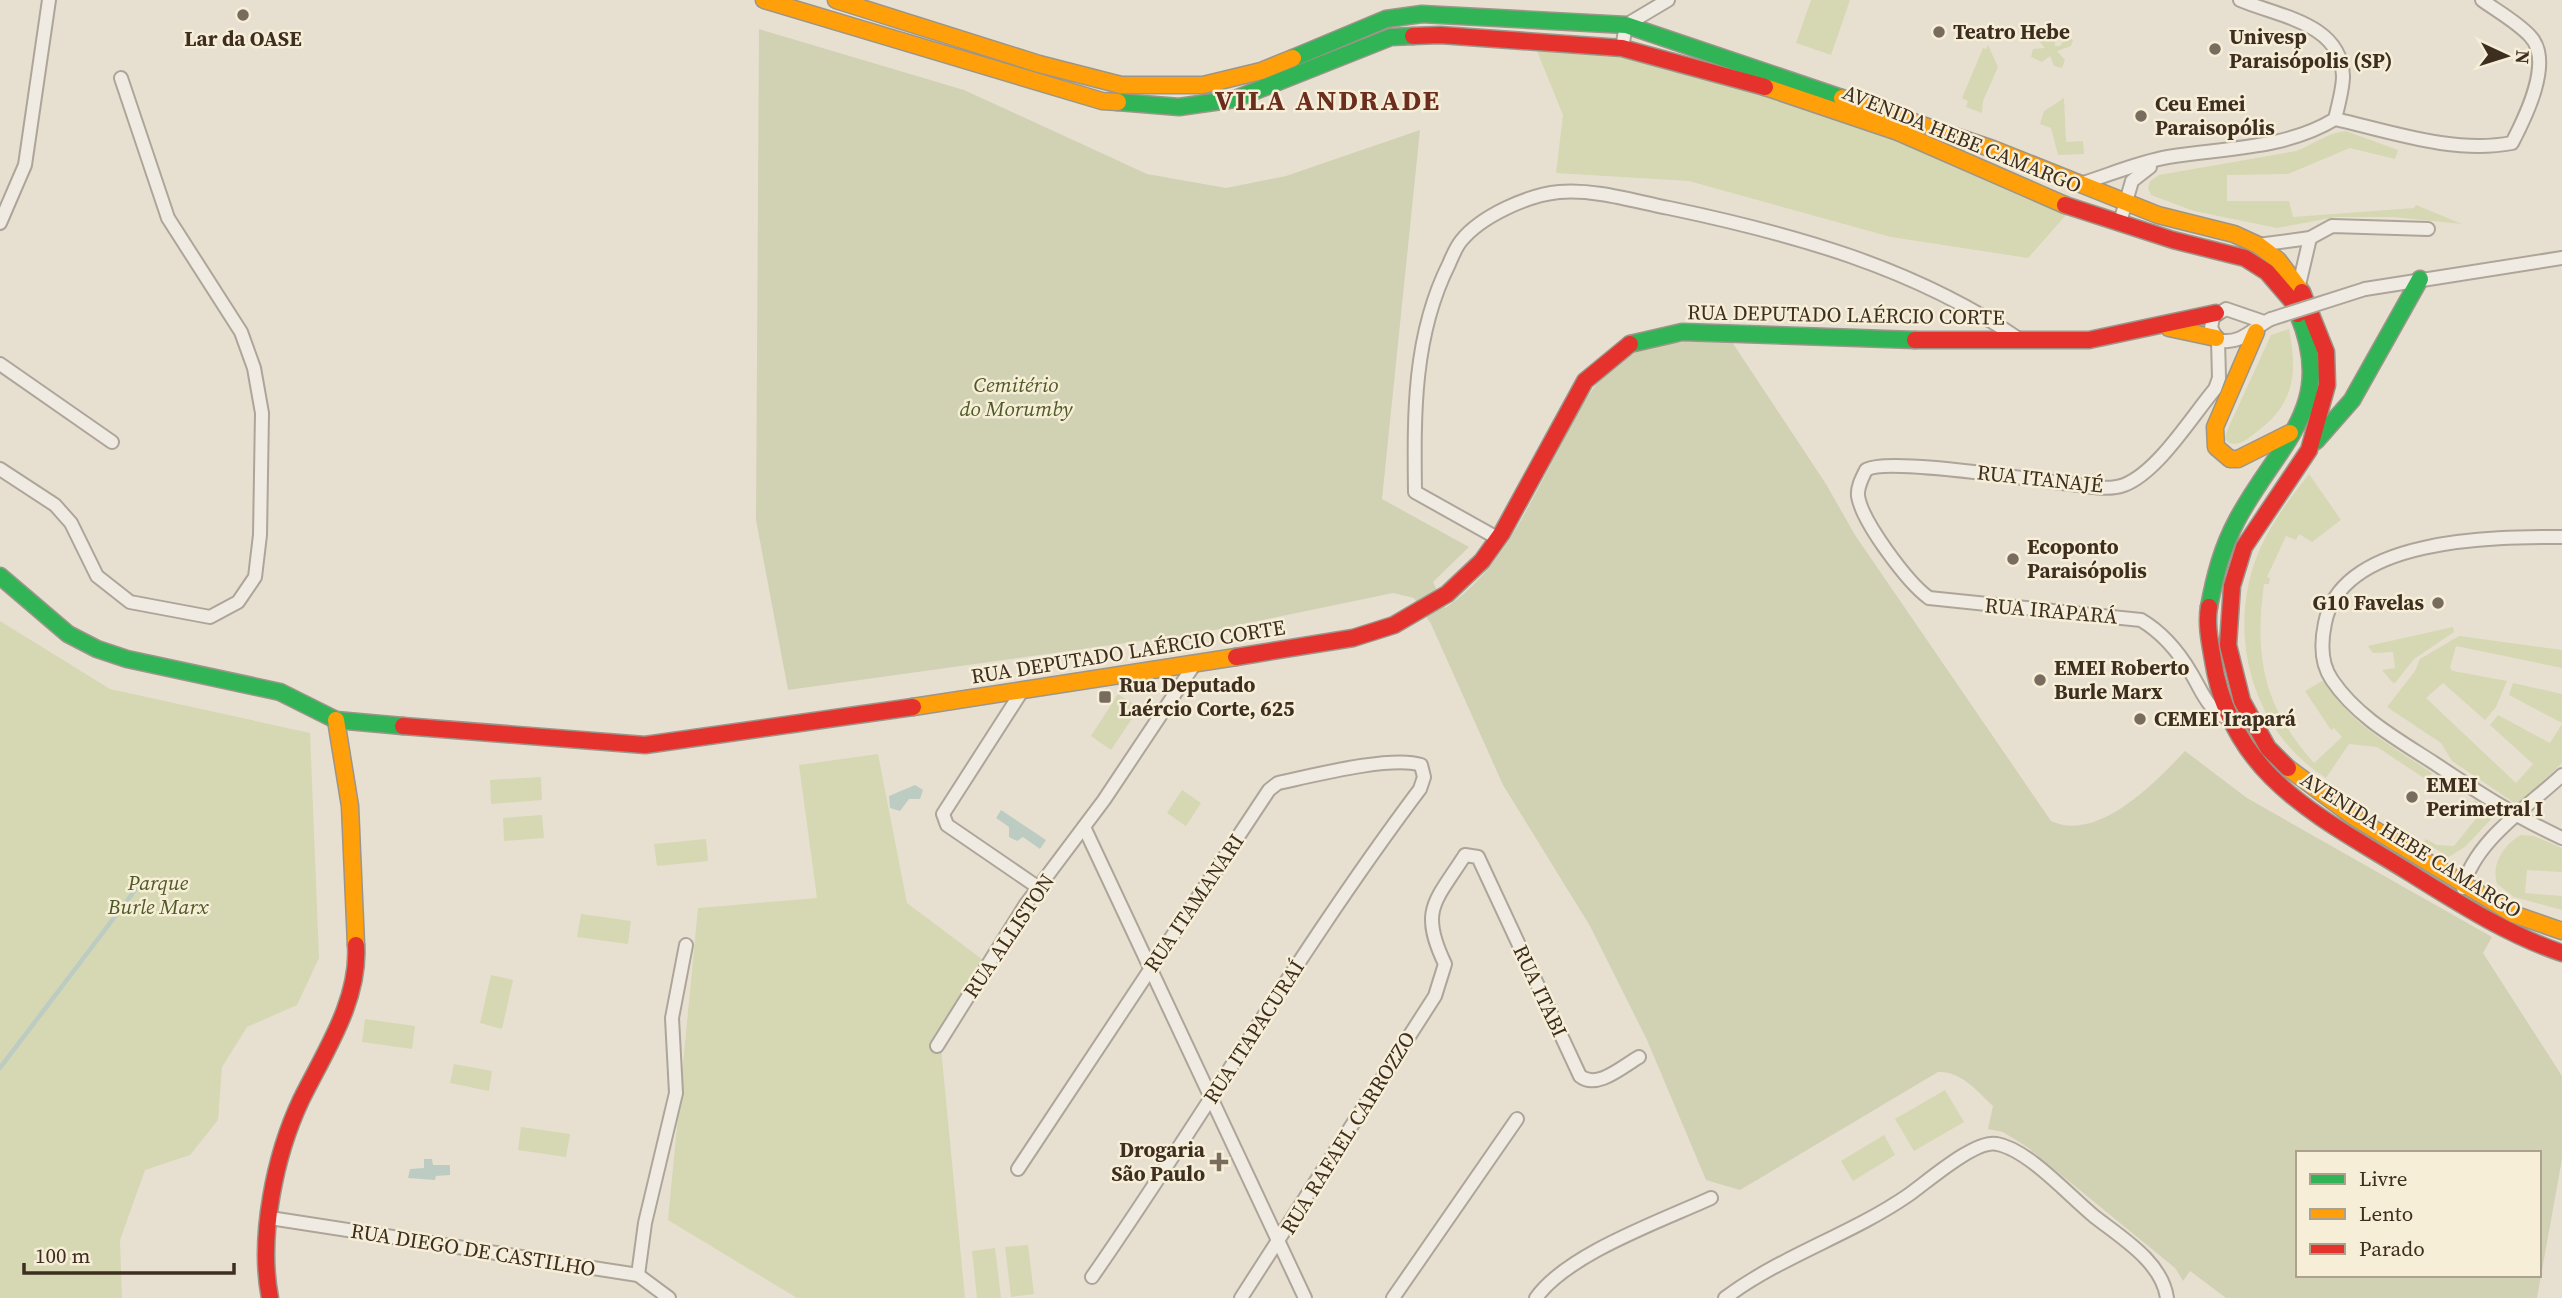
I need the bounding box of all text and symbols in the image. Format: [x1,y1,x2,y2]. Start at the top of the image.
marker: Lar da OASE [235,7,251,23]
place label: Teatro Hebe [1953,17,2070,46]
north arrow [2471,21,2541,91]
place label: Univesp Paraisópolis (SP) [2229,22,2392,75]
place label: Lar da OASE [184,24,302,53]
marker: Teatro Hebe [1931,24,1947,40]
marker: Univesp Paraisópolis (SP) [2207,41,2223,57]
text: N [2509,49,2536,65]
street label: AVENIDA HEBE CAMARGO [1838,77,2086,200]
district label: VILA ANDRADE [1215,81,1441,119]
place label: Ceu Emei Paraisopólis [2155,89,2275,142]
marker: Ceu Emei Paraisopólis [2133,108,2149,124]
street label: RUA DEPUTADO LAÉRCIO CORTE [1687,297,2005,332]
park label: Cemitério do Morumby [959,370,1074,423]
street label: RUA ITANAJÉ [1975,457,2105,500]
place label: Ecoponto Paraisópolis [2027,532,2147,585]
marker: Ecoponto Paraisópolis [2005,551,2021,567]
place label: G10 Favelas [2312,588,2424,617]
street label: RUA IRAPARÁ [1983,590,2119,631]
marker: G10 Favelas [2430,595,2446,611]
street label: RUA DEPUTADO LAÉRCIO CORTE [969,612,1287,691]
place label: EMEI Roberto Burle Marx [2054,653,2189,706]
place label: Rua Deputado Laércio Corte, 625 [1119,670,1294,723]
marker: EMEI Roberto Burle Marx [2032,672,2048,688]
marker: Rua Deputado Laércio Corte, 625 [1097,689,1113,705]
place label: CEMEI Irapará [2154,704,2297,733]
marker: CEMEI Irapará [2132,711,2148,727]
street label: AVENIDA HEBE CAMARGO [2295,765,2527,925]
place label: EMEI Perimetral I [2426,770,2543,823]
marker: EMEI Perimetral I [2404,789,2420,805]
street label: RUA ITAMANARI [1137,828,1251,977]
park label: Parque Burle Marx [107,868,209,921]
street label: RUA ALLISTON [956,868,1061,1004]
street label: RUA ITABI [1506,940,1574,1042]
street label: RUA ITAPACURAÍ [1196,954,1311,1109]
street label: RUA RAFAEL CARROZZO [1273,1026,1422,1240]
place label: Drogaria São Paulo [1111,1135,1206,1188]
legend [2296,1151,2541,1277]
marker: Drogaria São Paulo [1211,1154,1227,1170]
text: Livre [2359,1164,2407,1193]
text: Lento [2359,1199,2413,1228]
street label: RUA DIEGO DE CASTILHO [349,1216,598,1283]
scale bar [24,1232,234,1276]
text: Parado [2359,1234,2425,1263]
text: 100 m [35,1241,90,1270]

